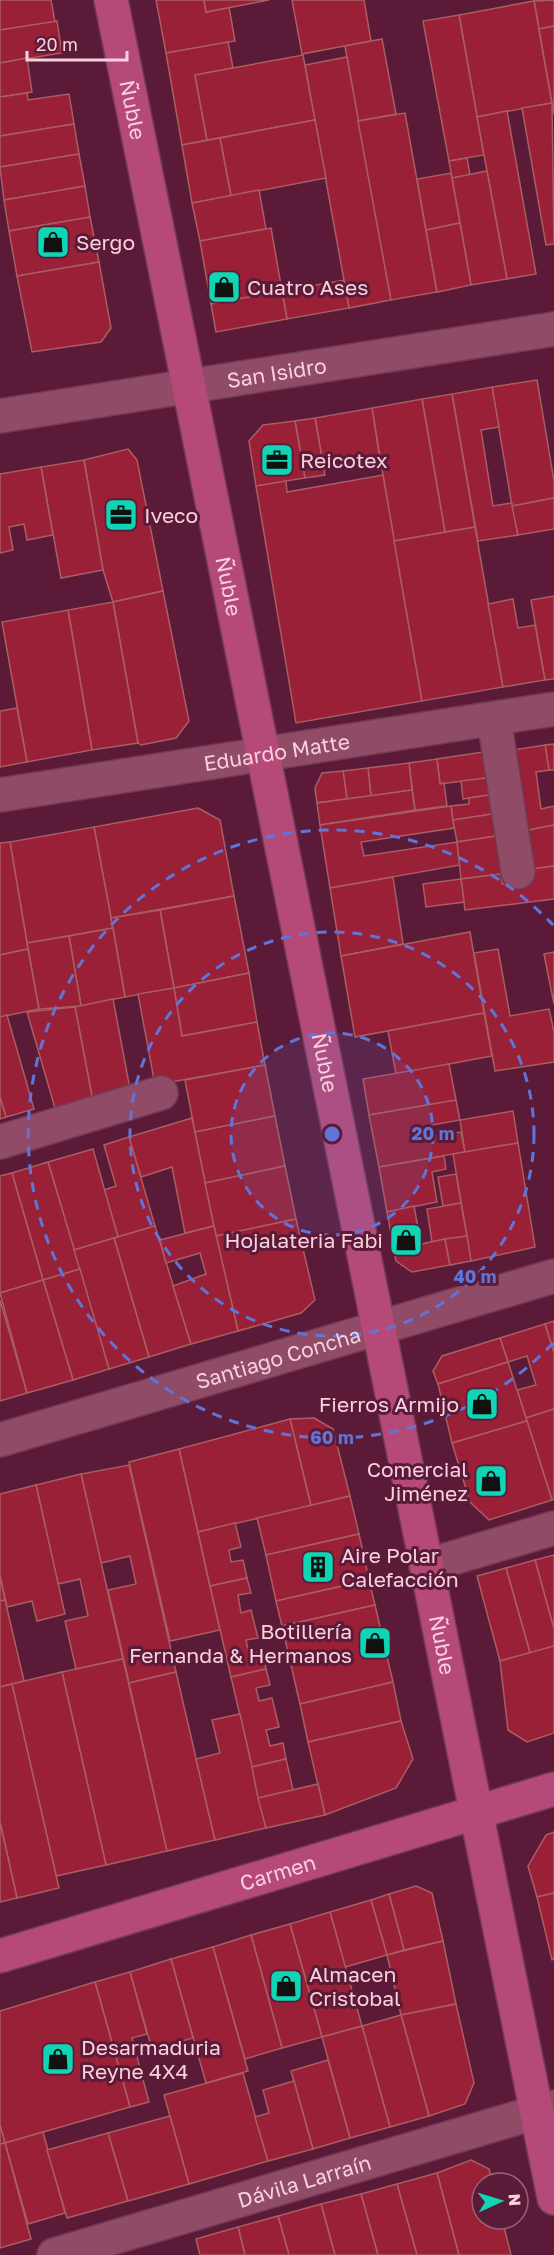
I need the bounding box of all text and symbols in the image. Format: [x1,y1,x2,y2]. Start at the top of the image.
scale bar [27,24,128,62]
text: 20 m [36,33,78,55]
street label: Ñuble [114,78,152,142]
shop icon: Sergo [35,224,71,260]
place label: Sergo [76,229,135,255]
shop icon: Cuatro Ases [206,269,242,305]
place label: Cuatro Ases [247,274,368,300]
street label: San Isidro [225,352,328,393]
office icon: Reicotex [259,442,295,478]
place label: Reicotex [300,447,388,473]
office icon: Iveco [103,497,139,533]
place label: Iveco [144,502,198,528]
street label: Ñuble [210,554,248,618]
street label: Eduardo Matte [202,728,352,776]
street label: Ñuble [306,1031,344,1095]
text: 20 m [412,1122,454,1144]
centre of rings [322,1124,342,1144]
shop icon: Hojalateria Fabi [388,1222,424,1258]
place label: Hojalateria Fabi [225,1227,383,1253]
text: 40 m [453,1265,497,1287]
street label: Santiago Concha [192,1321,364,1394]
shop icon: Fierros Armijo [464,1386,500,1422]
place label: Fierros Armijo [319,1391,459,1417]
text: 60 m [310,1426,354,1448]
place label: Comercial Jiménez [367,1456,468,1506]
shop icon: Comercial Jiménez [473,1463,509,1499]
place label: Aire Polar Calefacción [341,1542,459,1592]
building icon: Aire Polar Calefacción [300,1549,336,1585]
street label: Ñuble [424,1613,461,1677]
place label: Botillería Fernanda & Hermanos [129,1618,352,1668]
shop icon: Botillería Fernanda & Hermanos [357,1625,393,1661]
street label: Carmen [237,1849,319,1896]
place label: Almacen Cristobal [309,1961,401,2011]
shop icon: Almacen Cristobal [268,1968,304,2004]
place label: Desarmaduria Reyne 4X4 [81,2034,221,2084]
shop icon: Desarmaduria Reyne 4X4 [40,2041,76,2077]
street label: Dávila Larraín [234,2149,374,2213]
north arrow [470,2171,530,2231]
text: N [505,2193,525,2207]

